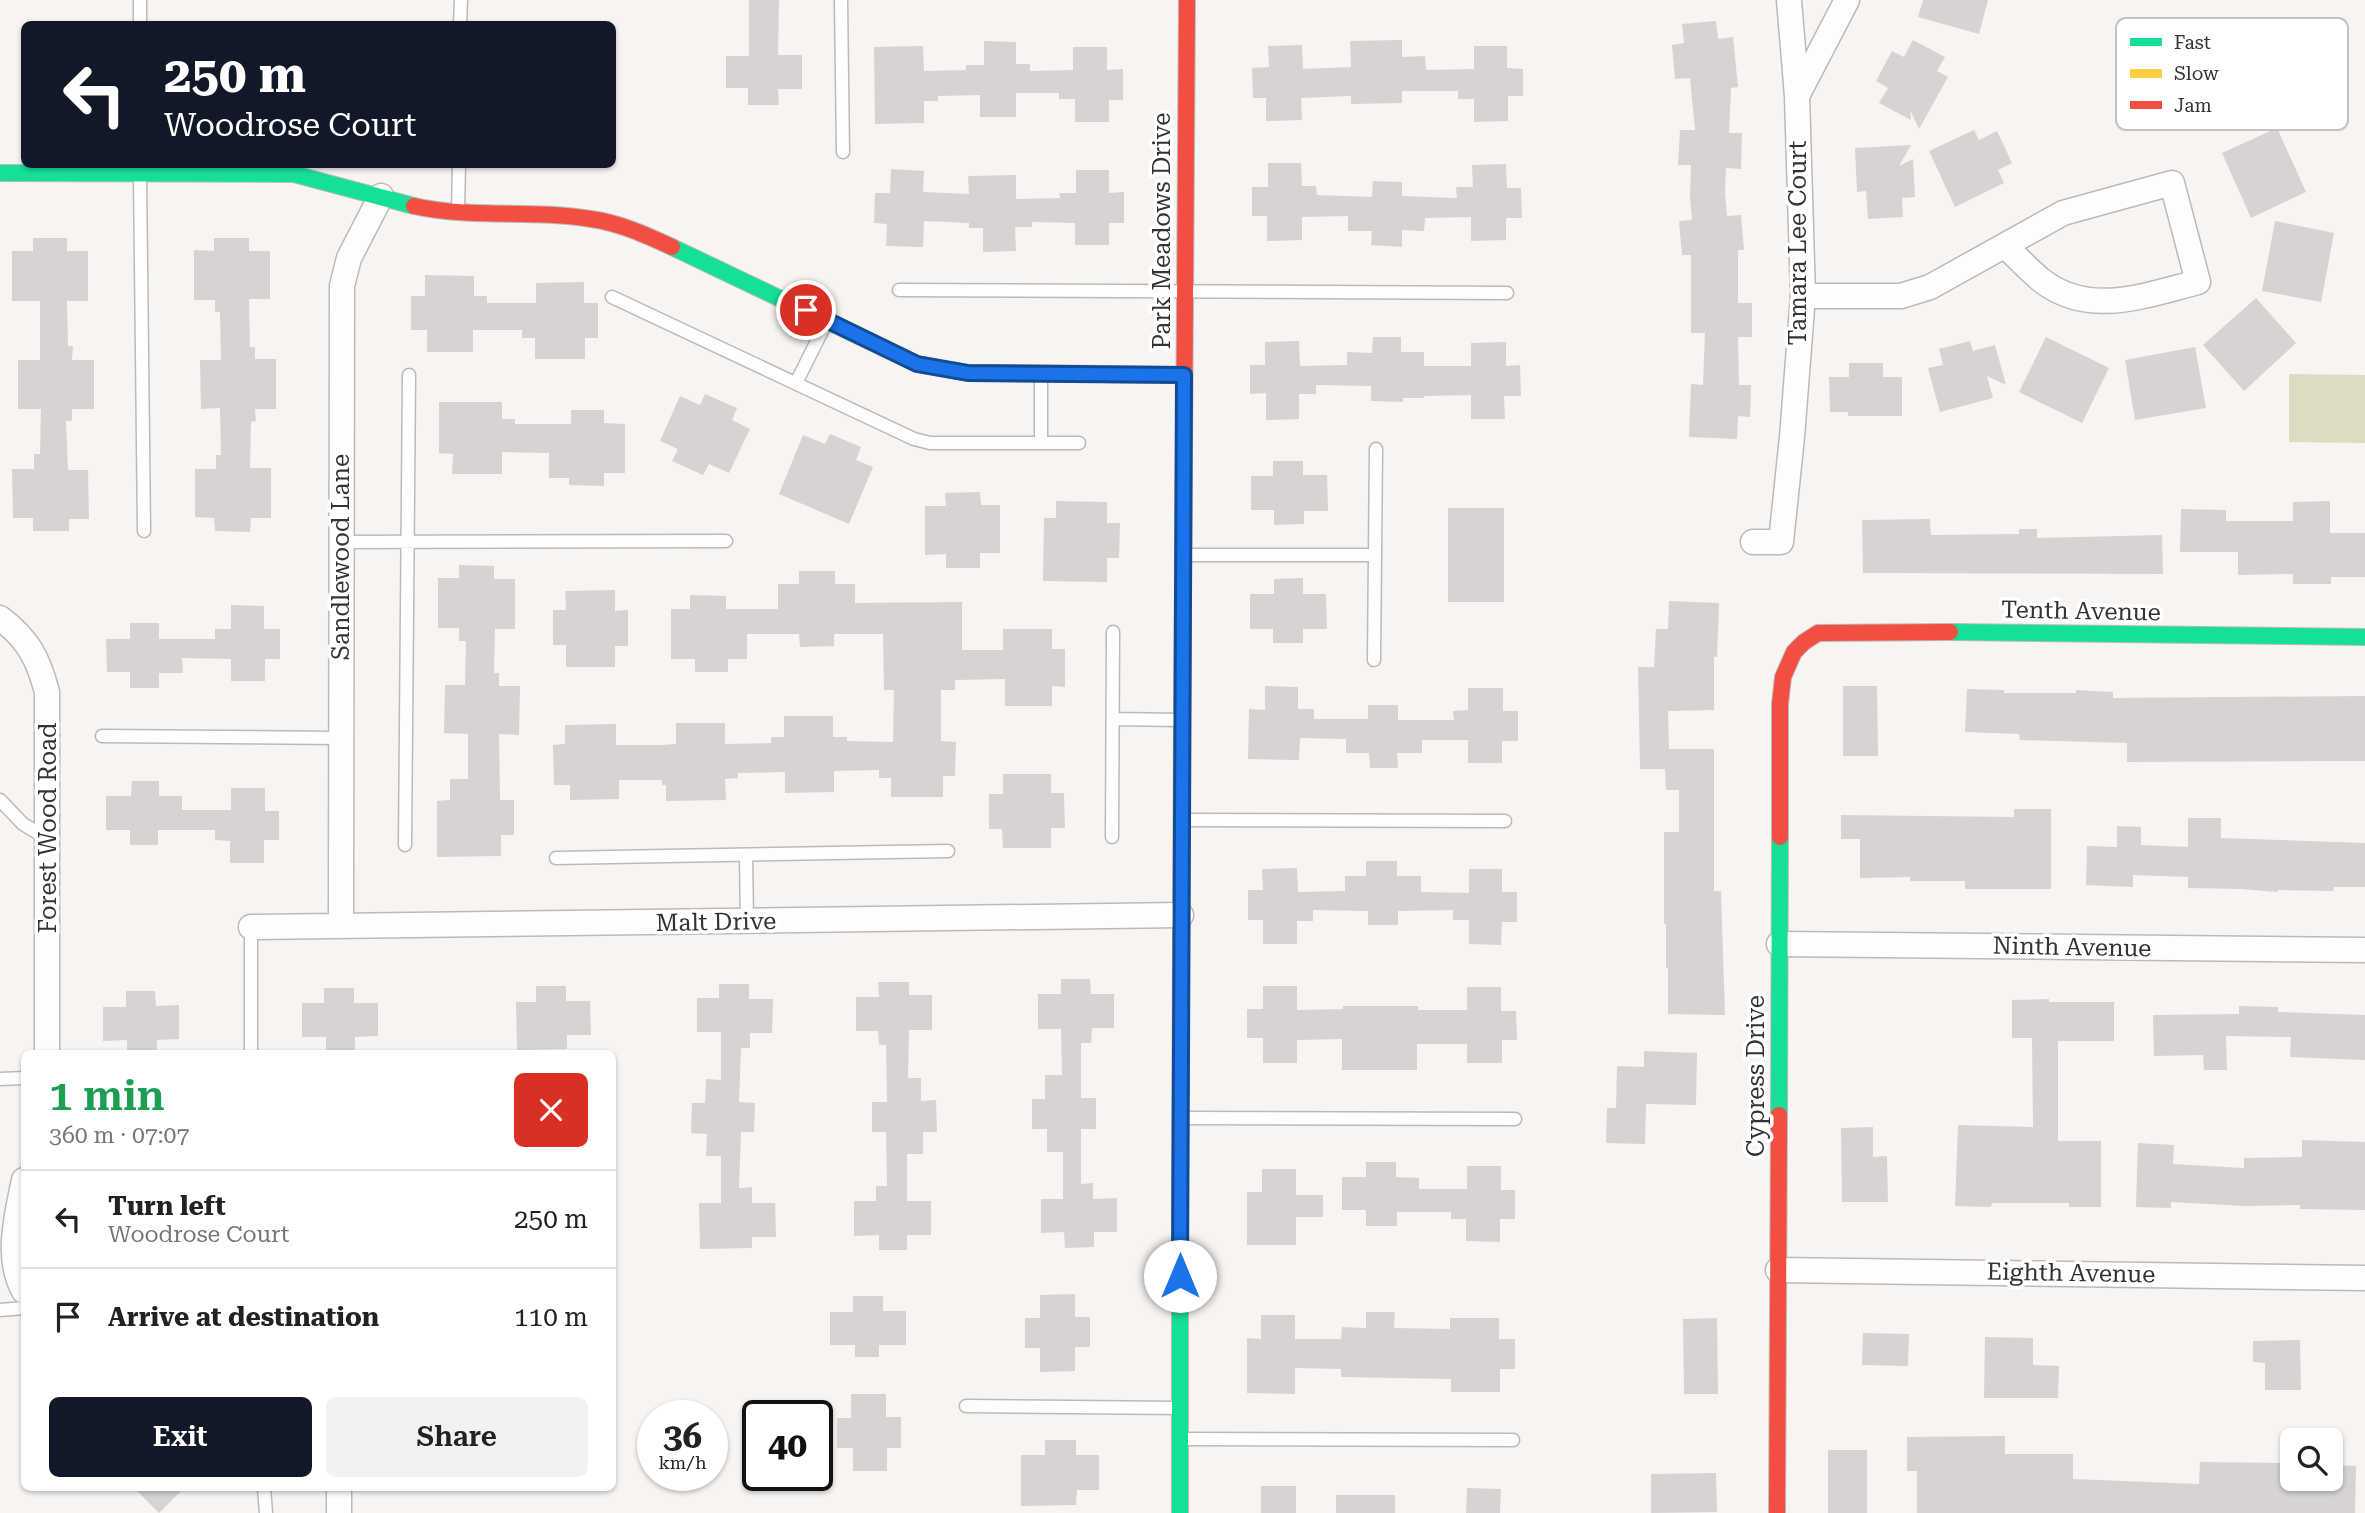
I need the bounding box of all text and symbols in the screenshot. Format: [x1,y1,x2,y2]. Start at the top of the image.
legend [2116,18,2348,130]
text: Fast [2174,31,2211,54]
text: 250 m [164,47,306,104]
icon: left [49,49,140,140]
text: Slow [2174,62,2219,85]
text: Jam [2174,94,2212,117]
text: Woodrose Court [164,106,416,144]
street label: Park Meadows Drive [1148,113,1176,349]
street label: Tamara Lee Court [1784,141,1812,345]
pin [776,280,836,340]
icon: arrive [787,291,825,329]
street label: Sandlewood Lane [327,454,355,660]
street label: Tenth Avenue [2001,596,2161,626]
street label: Forest Wood Road [34,723,62,933]
street label: Malt Drive [655,907,777,937]
street label: Ninth Avenue [1992,932,2152,962]
street label: Cypress Drive [1742,995,1770,1157]
text: 1 min [49,1071,165,1120]
button: close [514,1073,588,1147]
text: 360 m · 07:07 [49,1122,189,1149]
text: Turn left [108,1191,226,1221]
icon: left [49,1200,87,1238]
text: 250 m [514,1204,588,1234]
text: Woodrose Court [108,1221,289,1248]
position arrow [1143,1239,1217,1313]
street label: Eighth Avenue [1986,1258,2156,1288]
icon: arrive [49,1298,87,1336]
text: Arrive at destination [108,1302,379,1332]
text: 110 m [514,1302,588,1332]
button: Exit [49,1397,312,1477]
button: Share [326,1397,588,1477]
speed limit sign: 40 [742,1400,833,1491]
text: 36 [663,1416,702,1457]
map controls [2280,1428,2343,1491]
button: search [2280,1428,2343,1491]
text: km/h [658,1452,707,1473]

